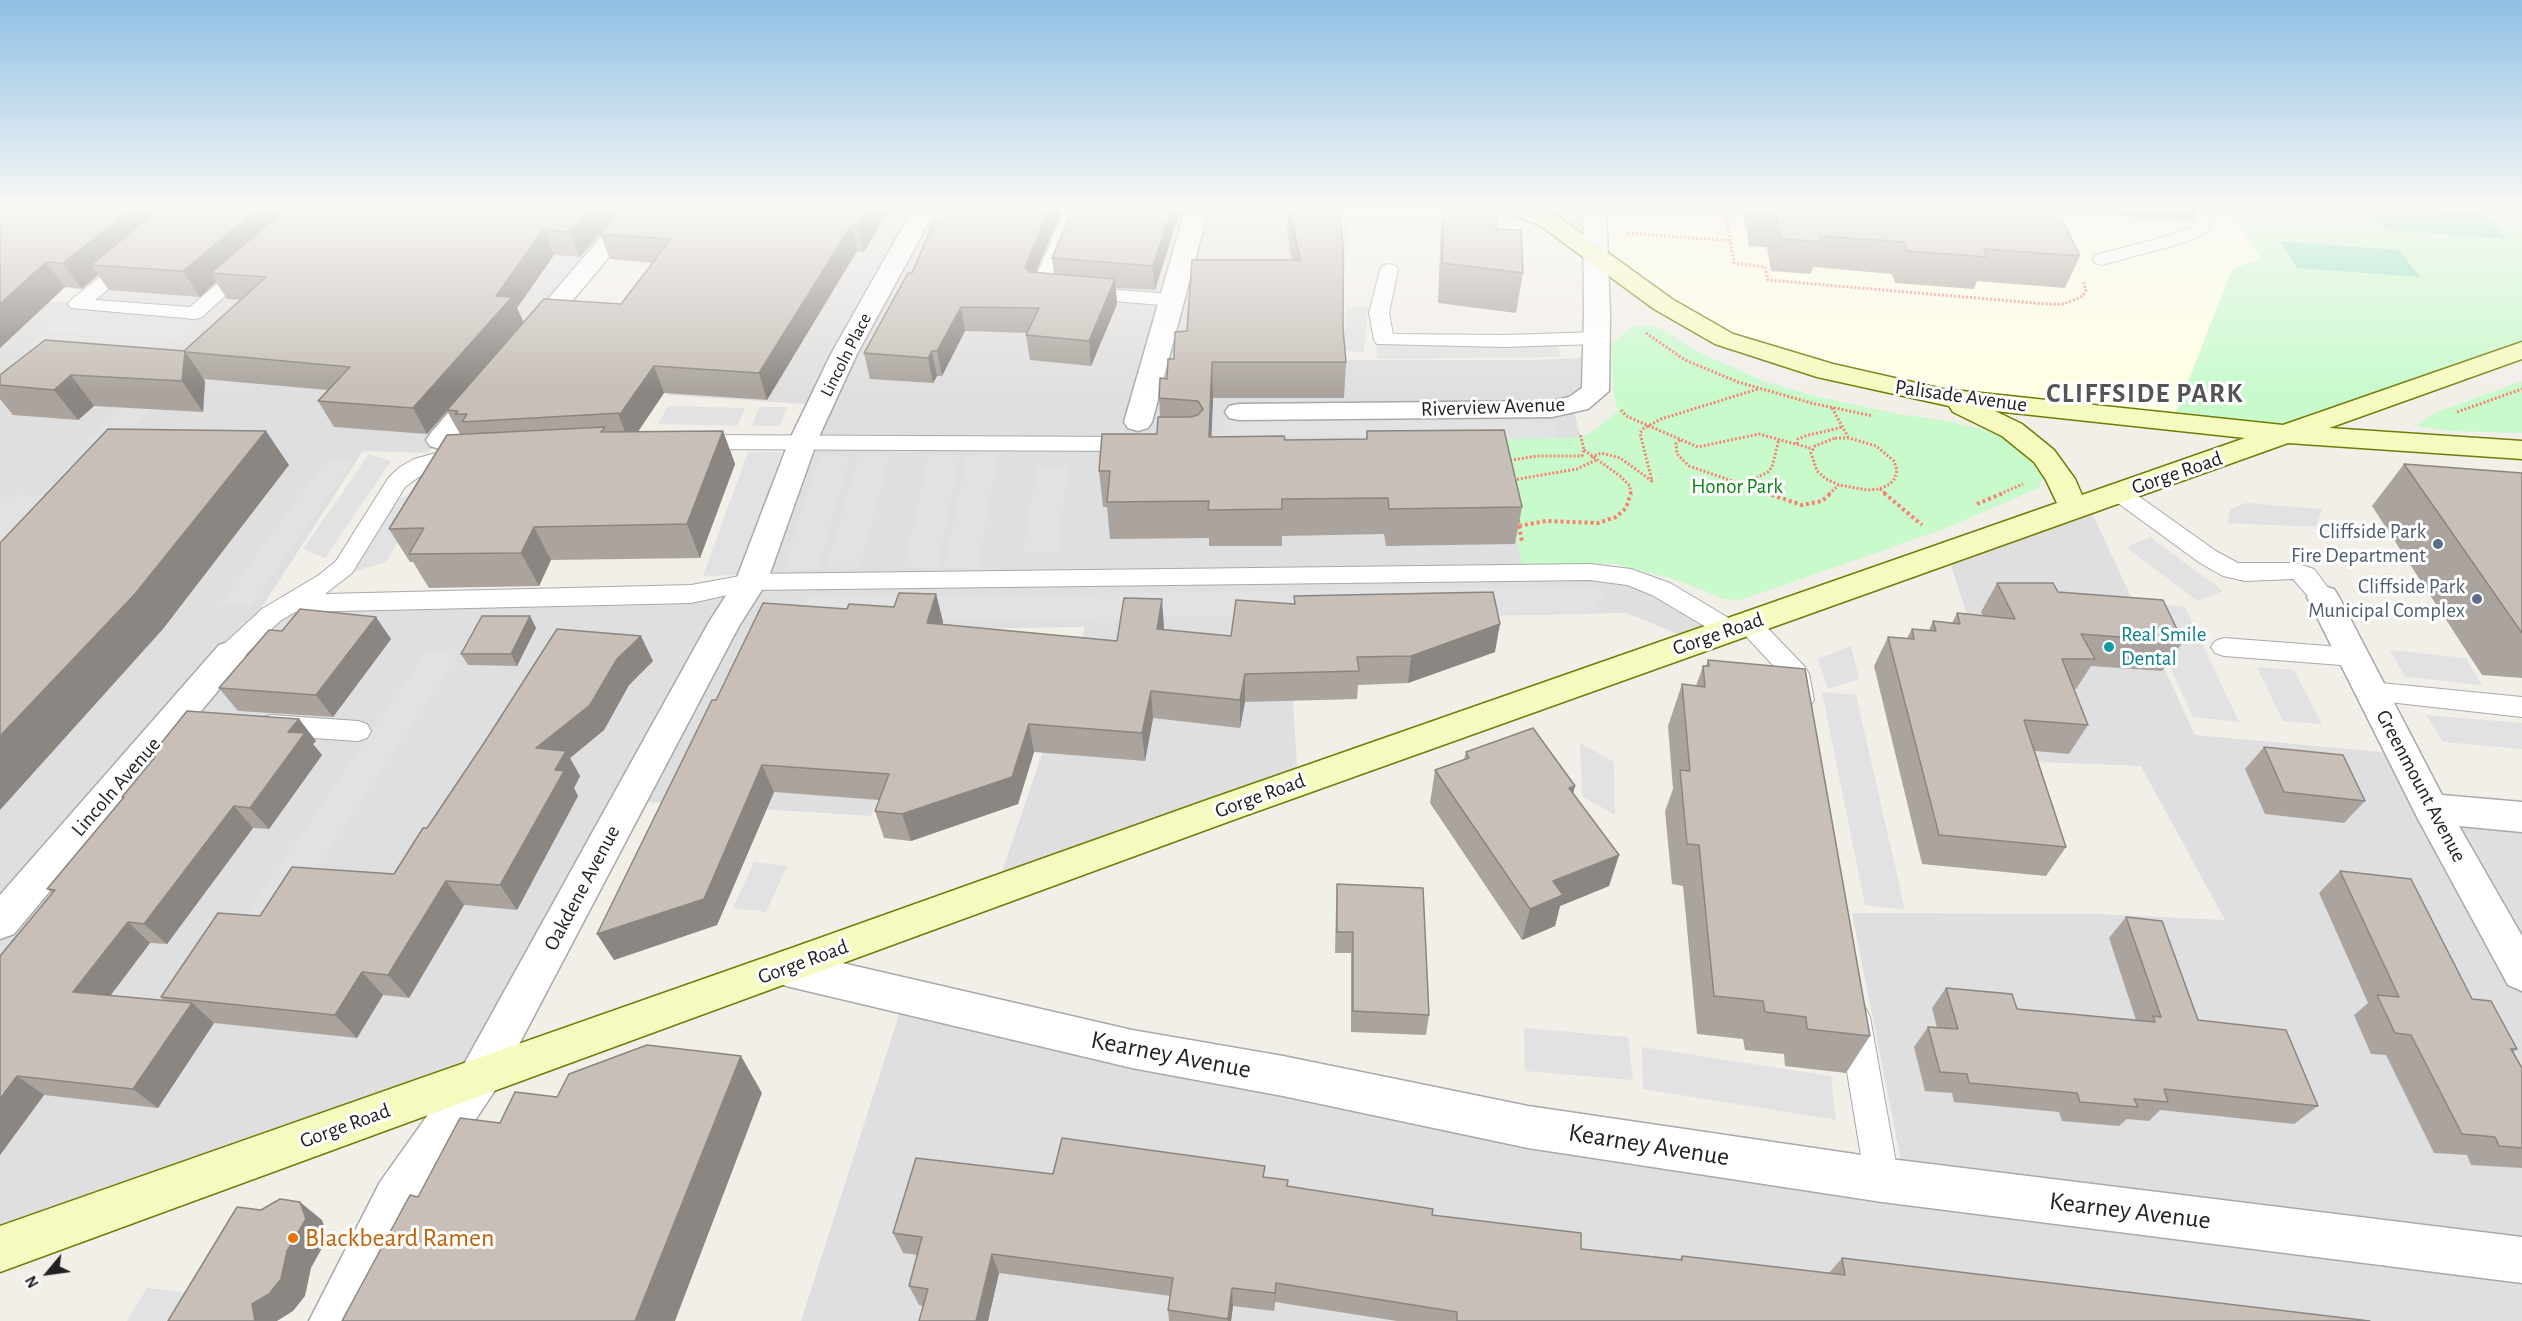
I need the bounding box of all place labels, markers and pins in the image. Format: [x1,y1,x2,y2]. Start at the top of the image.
place label: Cliffside Park Fire Department [2291,519,2426,569]
marker: Cliffside Park Fire Department [2431,537,2445,551]
place label: Cliffside Park Municipal Complex [2308,574,2465,624]
marker: Cliffside Park Municipal Complex [2470,592,2484,606]
place label: Real Smile Dental [2121,622,2206,672]
marker: Real Smile Dental [2102,640,2116,654]
place label: Blackbeard Ramen [305,1222,494,1254]
marker: Blackbeard Ramen [286,1231,300,1245]

